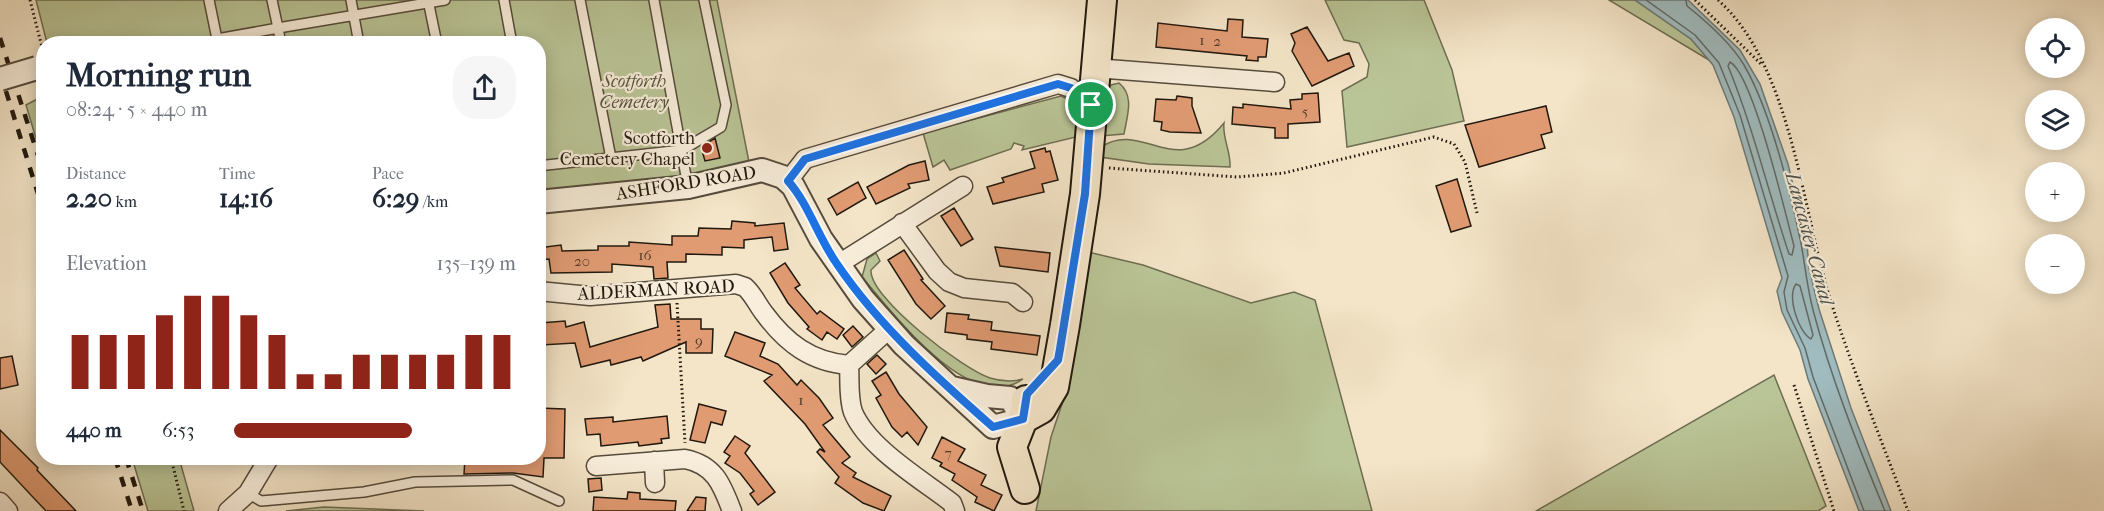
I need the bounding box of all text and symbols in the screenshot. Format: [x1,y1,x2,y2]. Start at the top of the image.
map controls [2025,18,2085,294]
button: locate [2025,18,2085,78]
house number: 1 [1199,31,1205,49]
house number: 2 [1213,32,1221,50]
text: Morning run [66,56,251,95]
button: share [453,56,516,119]
park label: Scotforth Cemetery [599,71,669,113]
pin [1065,79,1116,130]
icon: arrive [1074,88,1107,121]
button: layers [2025,90,2085,150]
text: 08:24 · 5 × 440 m [66,98,207,121]
house number: 5 [1302,102,1308,120]
place label: Scotforth Cemetery Chapel [560,128,695,170]
marker: Scotforth Cemetery Chapel [700,141,714,155]
street label: ASHFORD ROAD [614,162,758,205]
button: + [2025,162,2085,222]
text: Distance [66,164,126,183]
text: Time [219,164,255,183]
text: Pace [372,164,404,183]
water label: Lancaster Canal [1780,167,1839,309]
text: 2.20 [66,183,112,214]
text: 14:16 [219,183,273,214]
text: 6:29 [372,183,419,214]
text: km [112,192,137,211]
text: /km [419,192,448,211]
button: − [2025,234,2085,294]
house number: 16 [638,246,653,264]
text: Elevation [66,252,147,275]
text: 135–139 m [437,252,516,275]
house number: 20 [574,252,590,270]
street label: ALDERMAN ROAD [576,276,735,305]
house number: 9 [695,332,703,350]
house number: 1 [798,391,804,409]
text: 440 m [66,419,122,442]
text: 6:53 [162,419,195,442]
house number: 7 [944,444,952,462]

